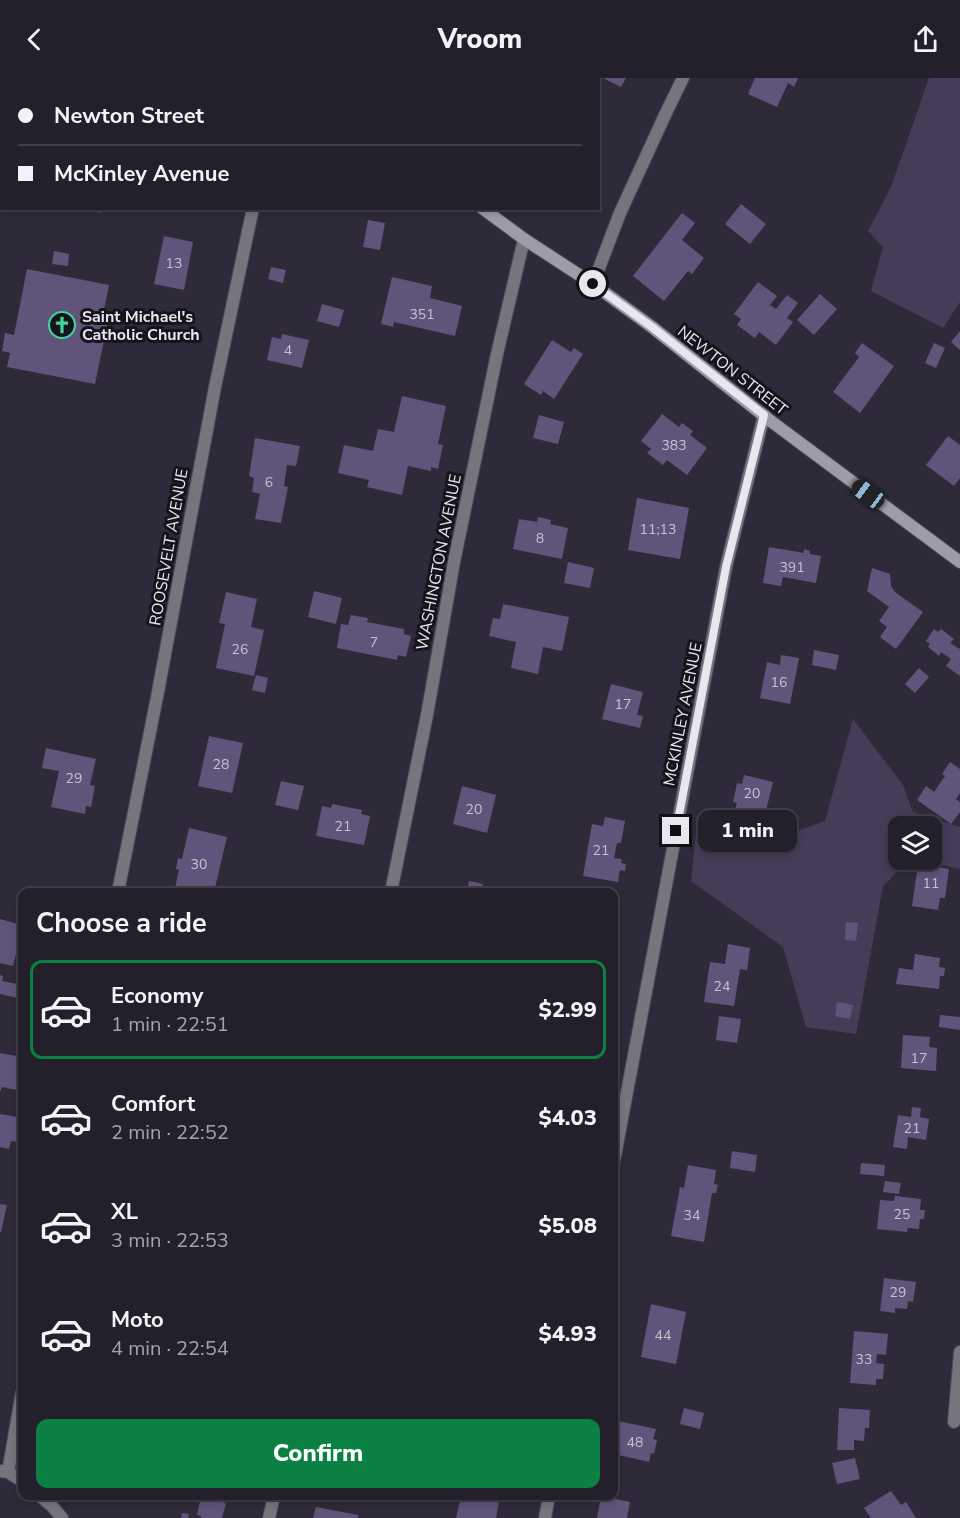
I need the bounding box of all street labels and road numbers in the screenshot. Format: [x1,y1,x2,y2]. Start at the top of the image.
street label: NEWTON STREET [673,321,792,421]
street label: ROOSEVELT AVENUE [144,467,194,627]
street label: WASHINGTON AVENUE [411,472,467,652]
street label: MCKINLEY AVENUE [658,640,708,788]

